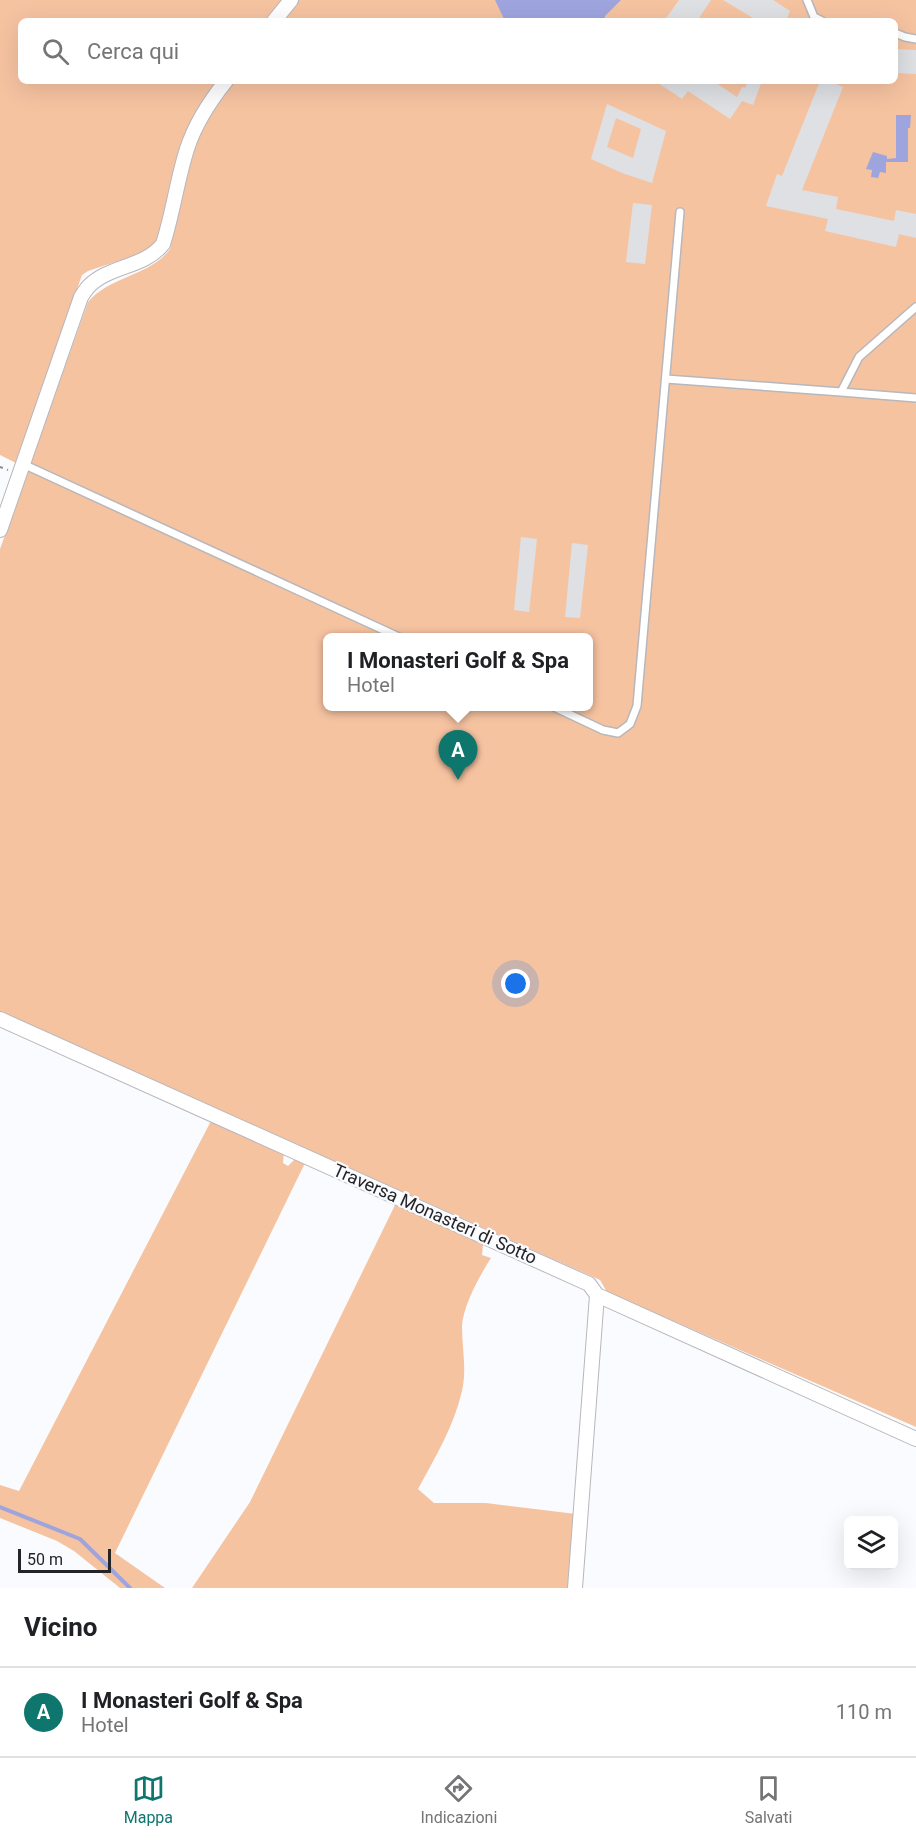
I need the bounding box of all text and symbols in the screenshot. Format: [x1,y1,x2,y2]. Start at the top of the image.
search box [18,18,898,84]
icon: search [39,35,72,68]
text: Cerca qui [87,39,179,64]
popup [323,633,593,711]
text: I Monasteri Golf & Spa [347,648,569,673]
text: Hotel [347,673,395,697]
pin: A [438,730,478,780]
your location [501,969,530,998]
street label: Traversa Monasteri di Sotto [330,1159,540,1268]
map controls [844,1516,898,1570]
button: layers [844,1516,898,1570]
scale bar [18,1546,111,1574]
text: 50 m [27,1550,63,1569]
text: Vicino [24,1612,98,1642]
text: I Monasteri Golf & Spa [81,1688,303,1713]
text: A [37,1700,50,1724]
text: 110 m [836,1700,892,1724]
text: Hotel [81,1713,129,1737]
tab: Mappa [124,1772,173,1827]
tab: Indicazioni [420,1772,497,1827]
tab: Salvati [745,1772,792,1827]

